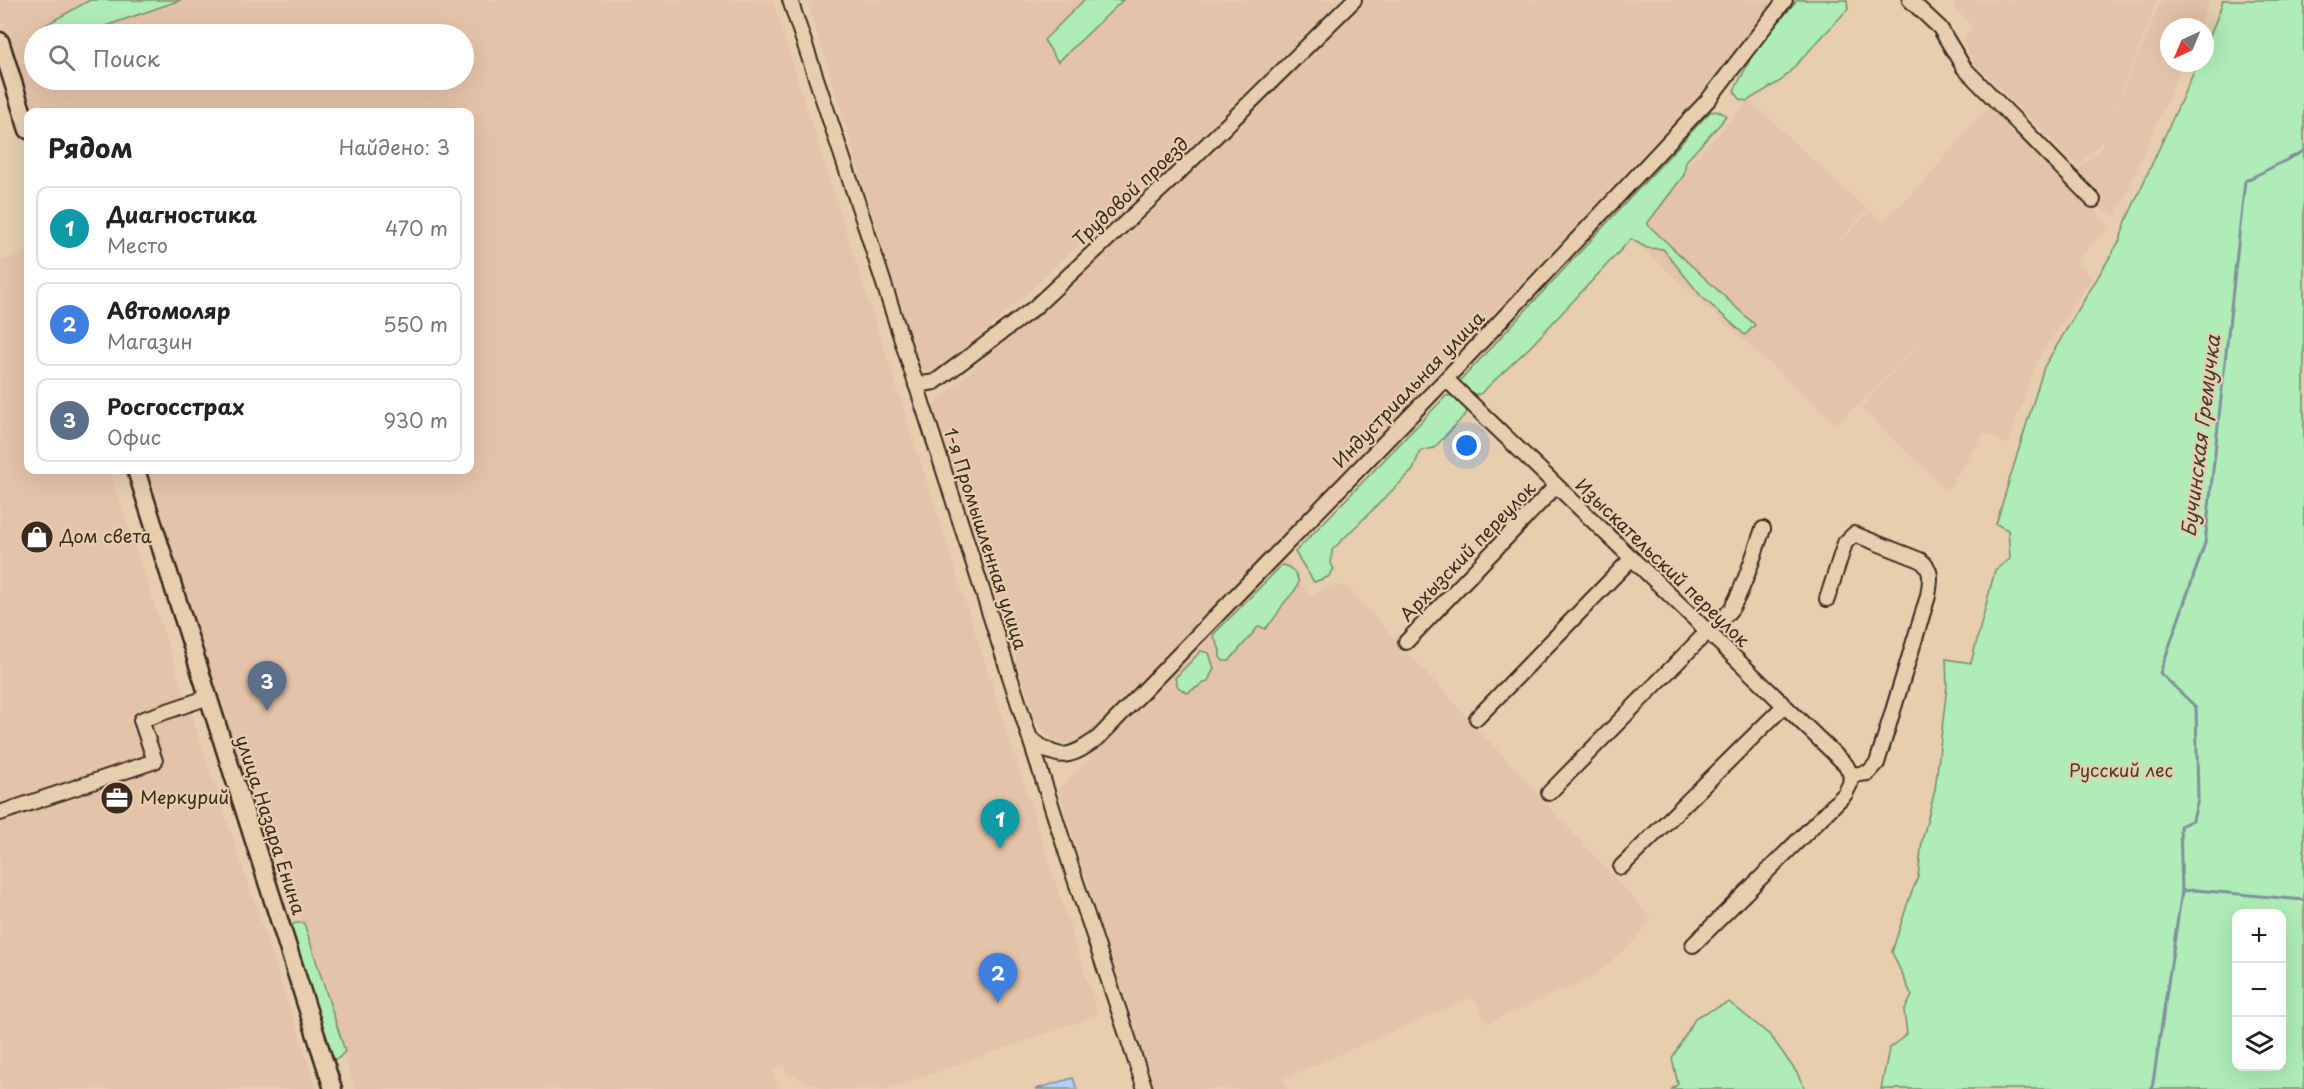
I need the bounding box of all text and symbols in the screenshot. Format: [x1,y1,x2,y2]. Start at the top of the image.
north arrow [2160,18,2214,72]
search box [24,24,474,90]
icon: search [45,41,78,74]
text: Поиск [93,41,160,74]
text: Рядом [48,128,133,167]
street label: Трудовой проезд [1066,130,1194,252]
text: Найдено: 3 [339,132,450,162]
text: Диагностика [107,197,257,230]
text: 1 [65,213,74,243]
text: 470 m [385,213,448,243]
text: Место [107,230,168,260]
text: Автомоляр [107,293,231,326]
street label: Индустриальная улица [1326,304,1491,473]
text: 2 [62,309,77,339]
text: 550 m [383,309,448,339]
text: Магазин [107,326,193,356]
water label: Бучинская Гремучка [2173,332,2227,539]
text: Росгосстрах [107,389,245,422]
text: 3 [63,405,76,435]
text: 930 m [383,405,448,435]
text: Офис [107,422,161,452]
street label: 1-я Промышленная улица [938,424,1035,654]
your location [1452,431,1481,460]
street label: Изыскательский переулок [1570,471,1756,653]
street label: Архызский переулок [1393,475,1541,627]
shop icon: Дом света [19,519,55,555]
place label: Дом света [59,522,152,549]
pin: 3 [248,662,286,711]
street label: улица Назара Енина [230,731,313,919]
park label: Русский лес [2069,756,2173,783]
office icon: Меркурий [99,780,135,816]
place label: Меркурий [140,783,229,810]
pin: 1 [980,800,1020,849]
map controls [2232,909,2286,1071]
button: + [2232,909,2286,963]
pin: 2 [978,954,1018,1003]
button: − [2232,963,2286,1017]
button: layers [2232,1017,2286,1071]

